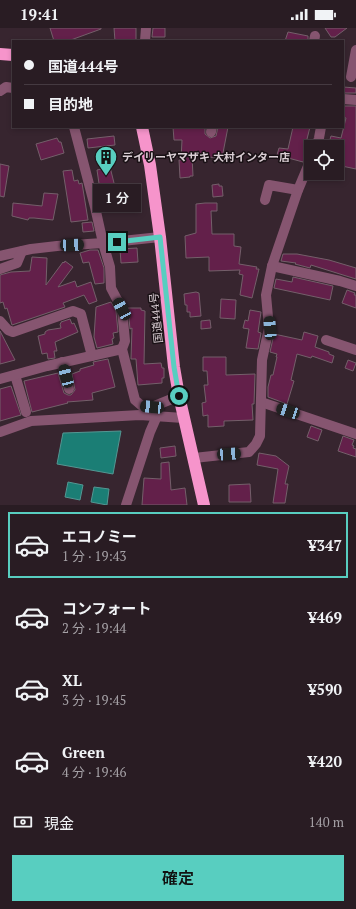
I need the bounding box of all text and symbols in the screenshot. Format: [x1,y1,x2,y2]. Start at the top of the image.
text: 19:41 [20,4,59,24]
text: 国道444号 [48,56,118,76]
text: 目的地 [48,94,93,114]
map controls [304,140,344,180]
button: locate [304,140,344,180]
building icon: デイリーヤマザキ 大村インター店 [93,144,119,177]
place label: デイリーヤマザキ 大村インター店 [122,150,290,164]
callout: 1 分 [93,184,141,212]
text: 1 分 [105,189,129,207]
route end [108,233,126,251]
car [60,238,84,252]
street label: 国道444号 [146,292,166,344]
car [111,296,133,322]
car [263,316,277,340]
car [57,363,75,389]
route start [170,387,188,405]
car [139,400,165,414]
car [275,402,301,420]
car [217,447,241,461]
text: エコノミー [62,526,137,546]
icon: car [14,527,50,563]
text: ¥347 [308,535,342,555]
text: 1 分 · 19:43 [62,547,127,565]
text: コンフォート [62,598,152,618]
icon: car [14,599,50,635]
text: ¥469 [308,607,342,627]
text: 2 分 · 19:44 [62,619,127,637]
text: XL [62,670,82,690]
icon: car [14,671,50,707]
text: ¥590 [308,679,342,699]
text: 3 分 · 19:45 [62,691,127,709]
text: Green [62,742,105,762]
icon: car [14,743,50,779]
text: ¥420 [308,751,342,771]
text: 4 分 · 19:46 [62,763,127,781]
icon: cash [12,811,34,833]
text: 現金 [44,813,74,833]
text: 140 m [309,813,344,831]
button: 確定 [12,855,344,901]

